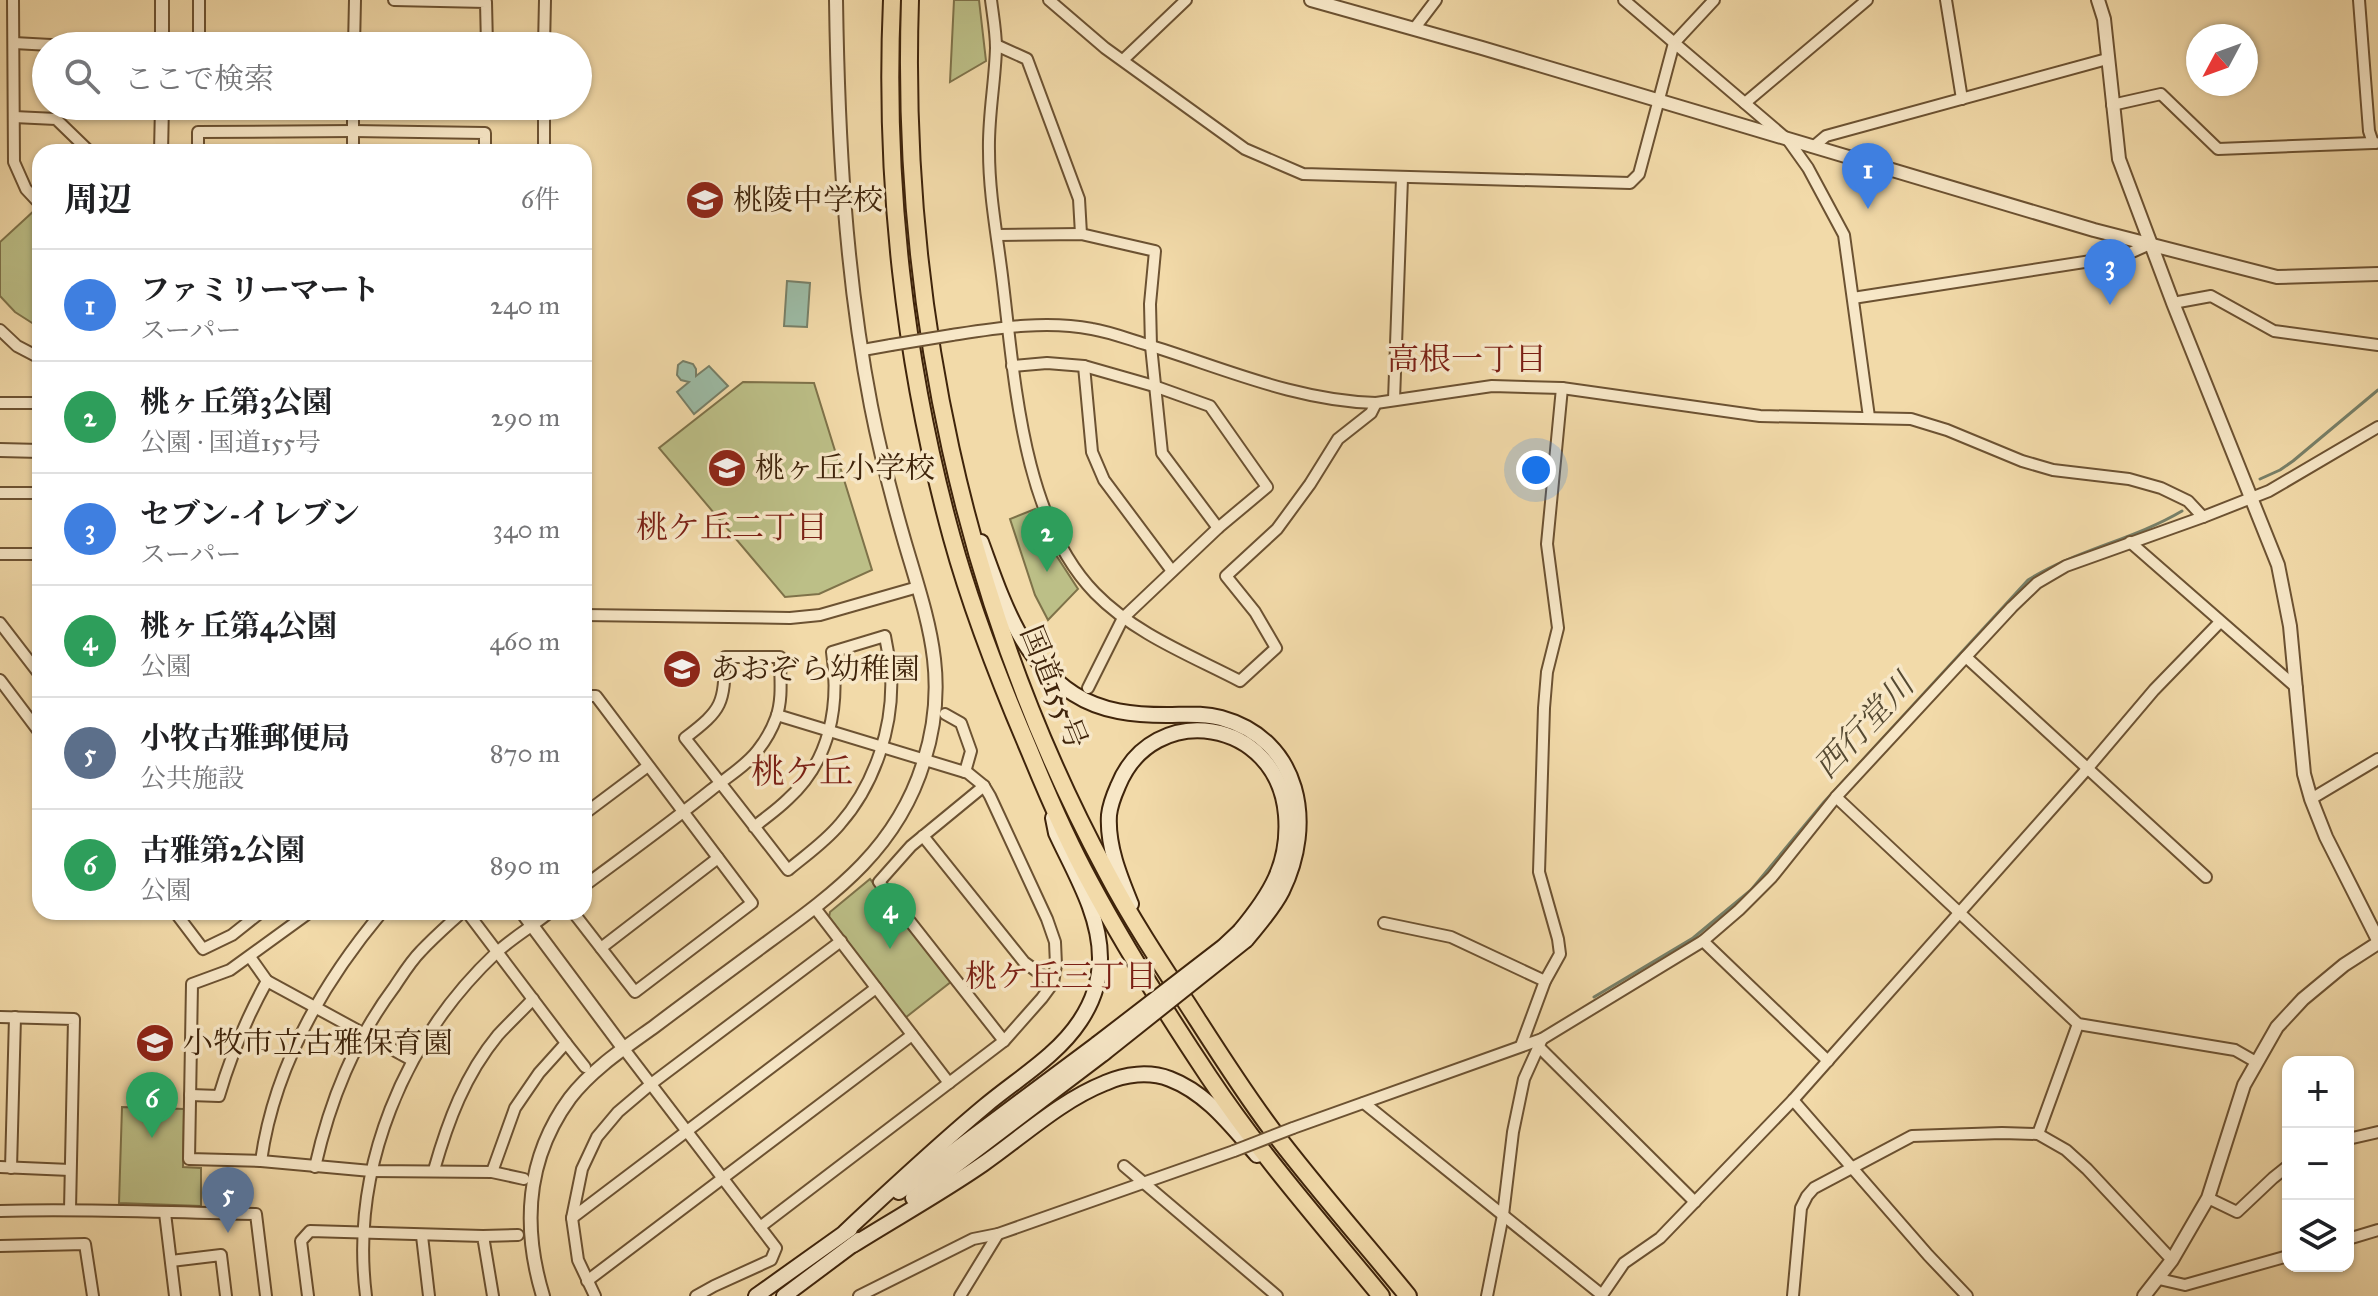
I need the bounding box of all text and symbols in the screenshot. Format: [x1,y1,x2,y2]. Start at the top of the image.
north arrow [2186,24,2258,96]
search box [32,32,592,120]
icon: search [60,54,104,98]
text: ここで検索 [124,61,274,97]
pin: 1 [1842,143,1894,209]
text: 周辺 [64,179,132,220]
school or university icon: 桃陵中学校 [684,179,726,221]
place label: 桃陵中学校 [733,182,883,218]
text: 6件 [521,183,560,215]
pin: 3 [2084,239,2136,305]
text: ファミリーマート [140,272,379,308]
text: 1 [85,289,95,321]
text: 240 m [490,289,560,321]
text: スーパー [140,314,241,346]
district label: 高根一丁目 [1387,340,1547,379]
text: 桃ヶ丘第3公園 [140,384,332,420]
text: 2 [84,401,96,433]
text: 290 m [491,401,560,433]
text: 公園 · 国道155号 [140,426,321,458]
school or university icon: 桃ヶ丘小学校 [706,447,748,489]
place label: 桃ヶ丘小学校 [755,450,935,486]
your location [1516,450,1556,490]
text: セブン-イレブン [140,496,360,532]
pin: 2 [1021,506,1073,572]
district label: 桃ケ丘二丁目 [636,508,828,547]
text: 3 [85,513,95,545]
text: 340 m [493,513,560,545]
text: スーパー [140,538,241,570]
text: 桃ヶ丘第4公園 [140,608,337,644]
street label: 国道155号 [1013,620,1095,754]
text: 4 [83,625,97,657]
text: 460 m [490,625,560,657]
school or university icon: あおぞら幼稚園 [661,648,703,690]
text: 公園 [140,650,192,682]
place label: あおぞら幼稚園 [710,651,920,687]
water label: 西行堂川 [1806,664,1924,786]
text: 小牧古雅郵便局 [140,720,350,756]
text: 5 [84,737,96,769]
text: 870 m [490,737,560,769]
district label: 桃ケ丘 [751,751,853,792]
text: 公共施設 [140,762,244,794]
text: 古雅第2公園 [140,832,305,868]
text: 6 [83,849,97,881]
text: 890 m [490,849,560,881]
text: 公園 [140,874,192,906]
pin: 4 [864,883,916,949]
district label: 桃ケ丘三丁目 [965,957,1157,996]
school or university icon: 小牧市立古雅保育園 [134,1022,176,1064]
place label: 小牧市立古雅保育園 [183,1025,453,1061]
map controls [2282,1056,2354,1272]
button: + [2282,1056,2354,1128]
pin: 6 [126,1072,178,1138]
button: − [2282,1128,2354,1200]
pin: 5 [202,1167,254,1233]
button: layers [2282,1200,2354,1272]

